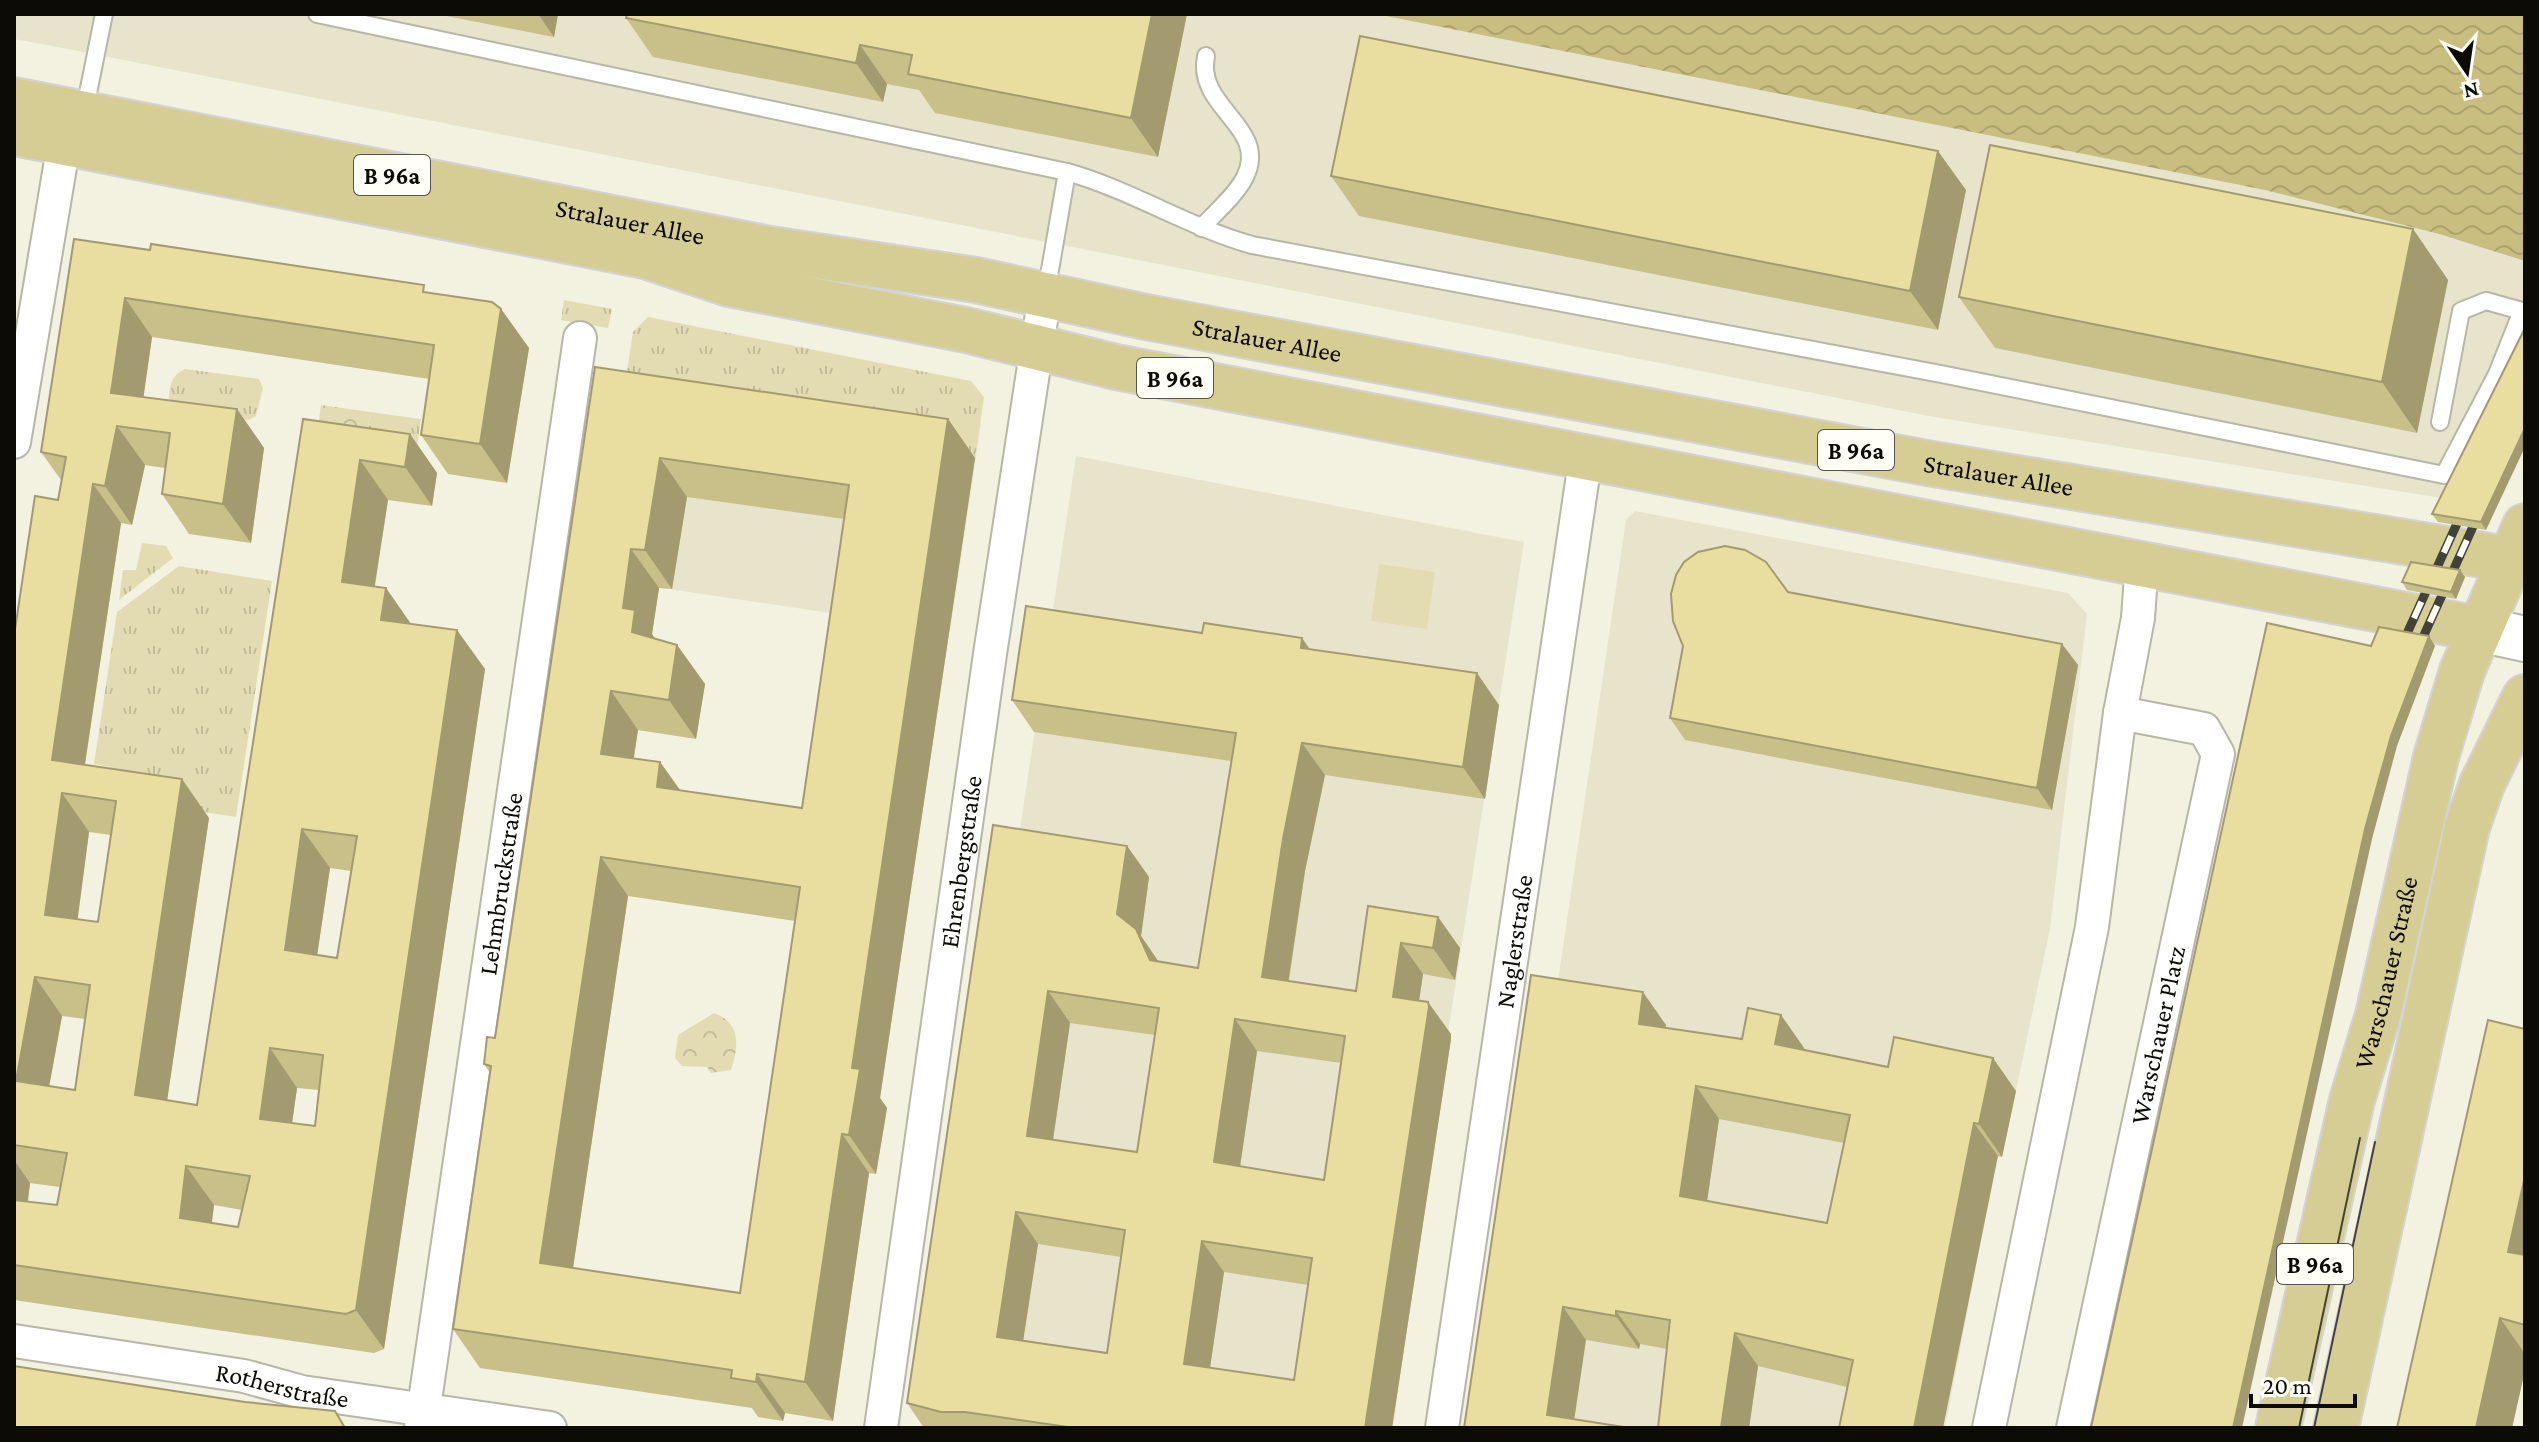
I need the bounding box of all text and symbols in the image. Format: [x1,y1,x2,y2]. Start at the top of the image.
north arrow [2427,32,2507,112]
text: N [2461,77,2482,105]
road number: B 96a [354,155,430,195]
street label: Stralauer Allee [553,193,707,250]
street label: Stralauer Allee [1190,311,1344,368]
road number: B 96a [1137,358,1213,398]
road number: B 96a [1818,430,1894,470]
street label: Stralauer Allee [1922,448,2076,502]
street label: Ehrenbergstraße [934,774,987,950]
street label: Lehmbruckstraße [473,791,528,977]
street label: Naglerstraße [1490,873,1538,1010]
street label: Warschauer Straße [2348,874,2423,1073]
street label: Warschauer Platz [2124,943,2191,1127]
road number: B 96a [2277,1244,2353,1284]
street label: Rotherstraße [214,1357,351,1413]
scale bar [2251,1358,2355,1408]
text: 20 m [2263,1372,2312,1399]

